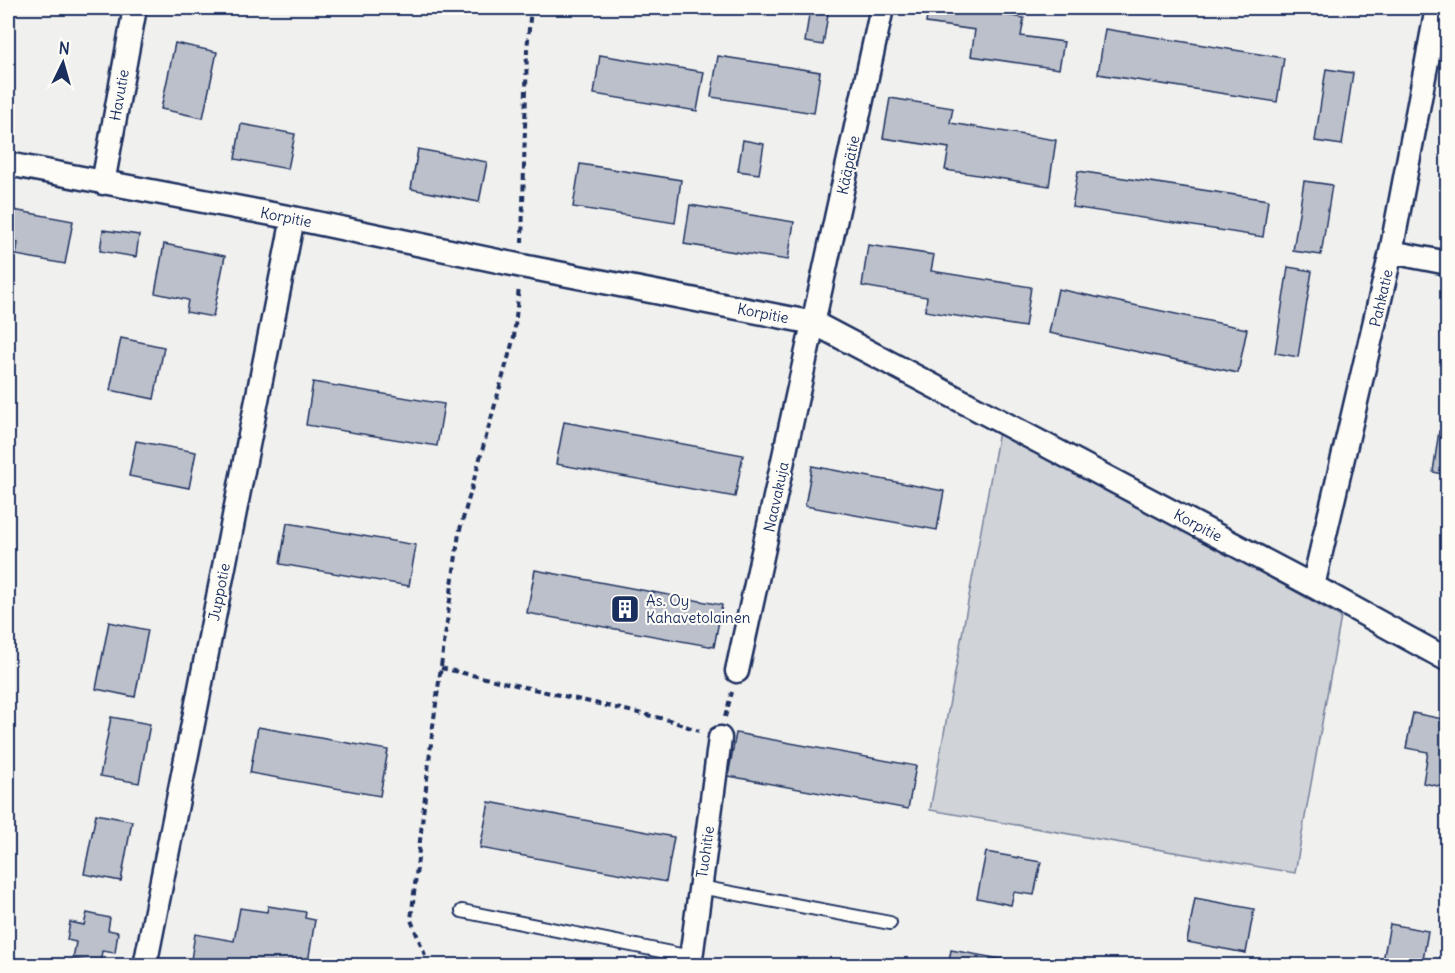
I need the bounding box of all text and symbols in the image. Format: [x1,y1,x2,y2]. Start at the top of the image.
north arrow [33,33,93,93]
text: N [58,38,71,59]
street label: Havutie [105,68,133,122]
street label: Kääpätie [832,134,864,196]
street label: Korpitie [259,203,313,231]
street label: Pahkatie [1365,267,1397,329]
street label: Korpitie [736,299,790,327]
street label: Naavakuja [759,460,793,534]
street label: Korpitie [1171,504,1225,546]
street label: Juppotie [204,562,234,622]
place label: As. Oy Kahavetolainen [646,591,751,627]
building icon: As. Oy Kahavetolainen [609,593,641,625]
street label: Tuohitie [692,825,718,879]

